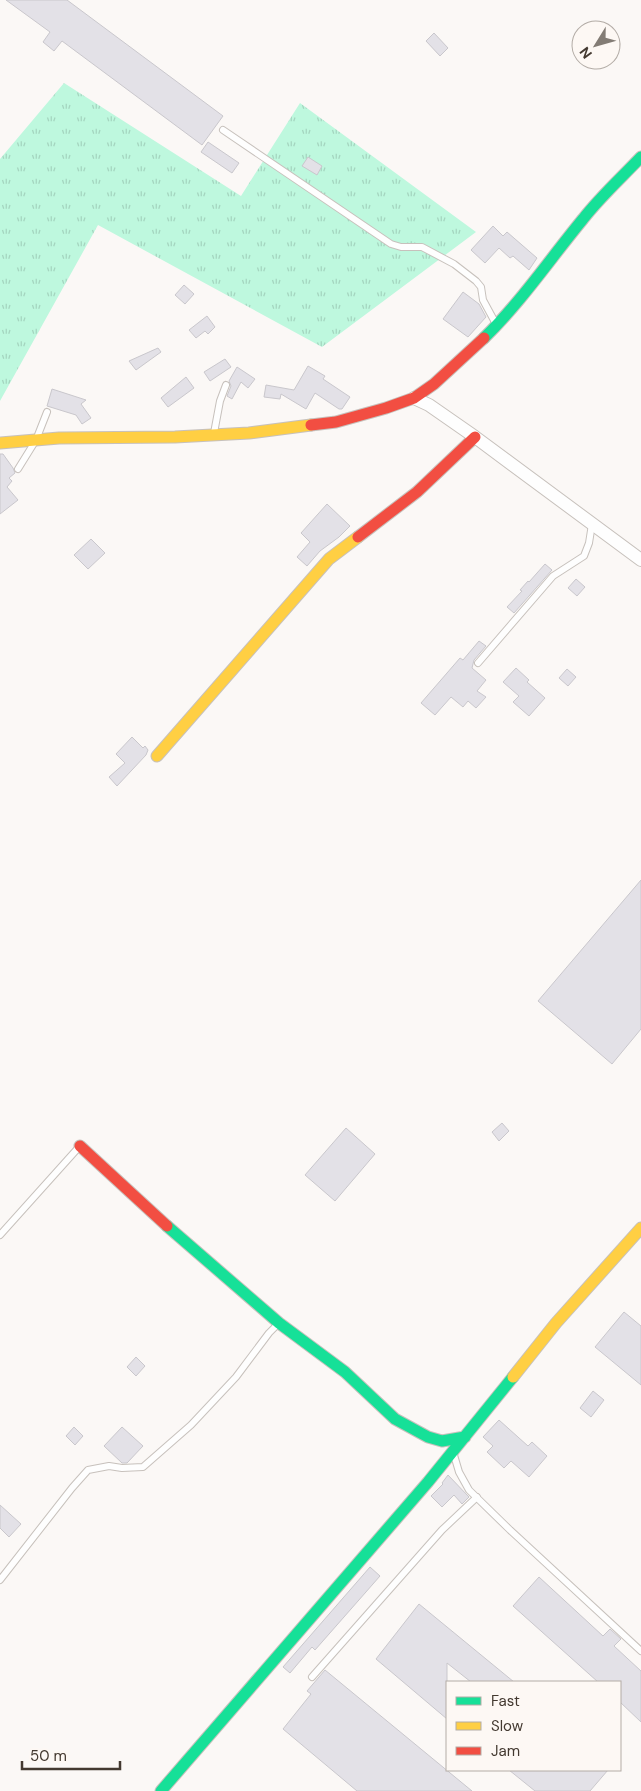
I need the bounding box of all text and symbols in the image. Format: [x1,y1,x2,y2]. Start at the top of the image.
north arrow [571,20,621,70]
text: N [575,43,596,62]
legend [446,1681,621,1771]
text: Fast [491,1691,520,1711]
text: Slow [491,1716,524,1736]
scale bar [22,1738,120,1770]
text: Jam [491,1741,520,1761]
text: 50 m [30,1746,67,1766]

